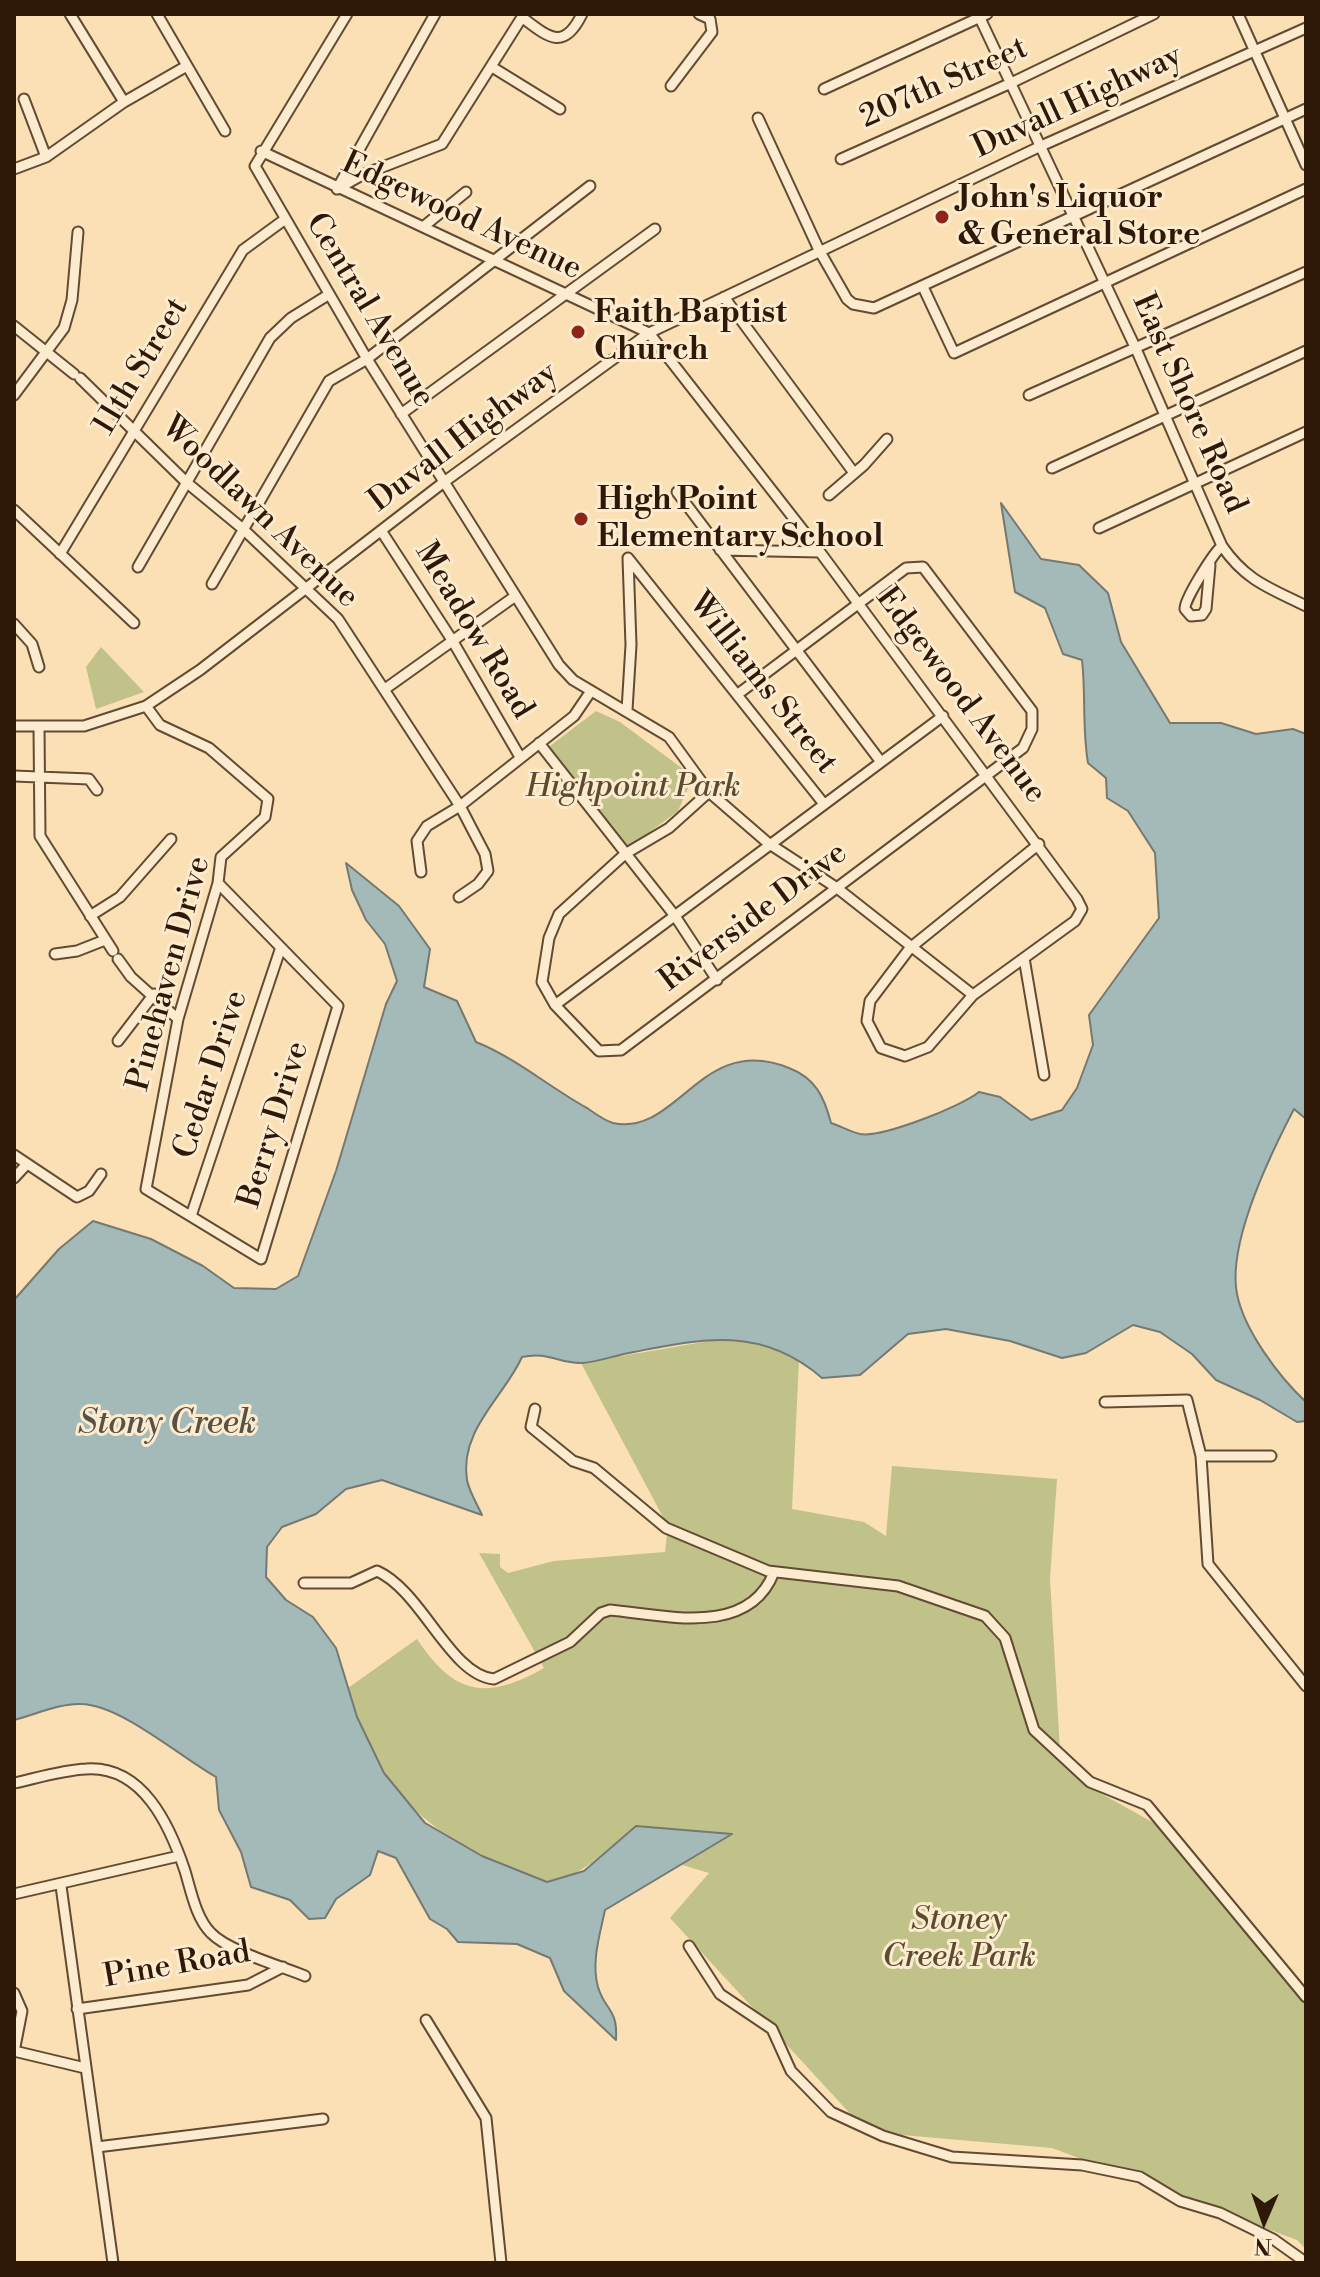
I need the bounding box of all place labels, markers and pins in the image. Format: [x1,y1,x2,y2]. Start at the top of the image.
place label: John's Liquor & General Store [958,180,1200,255]
marker: John's Liquor & General Store [933,208,951,226]
place label: Faith Baptist Church [594,295,787,370]
marker: Faith Baptist Church [569,323,587,341]
place label: High Point Elementary School [597,482,883,557]
marker: High Point Elementary School [572,510,590,528]

